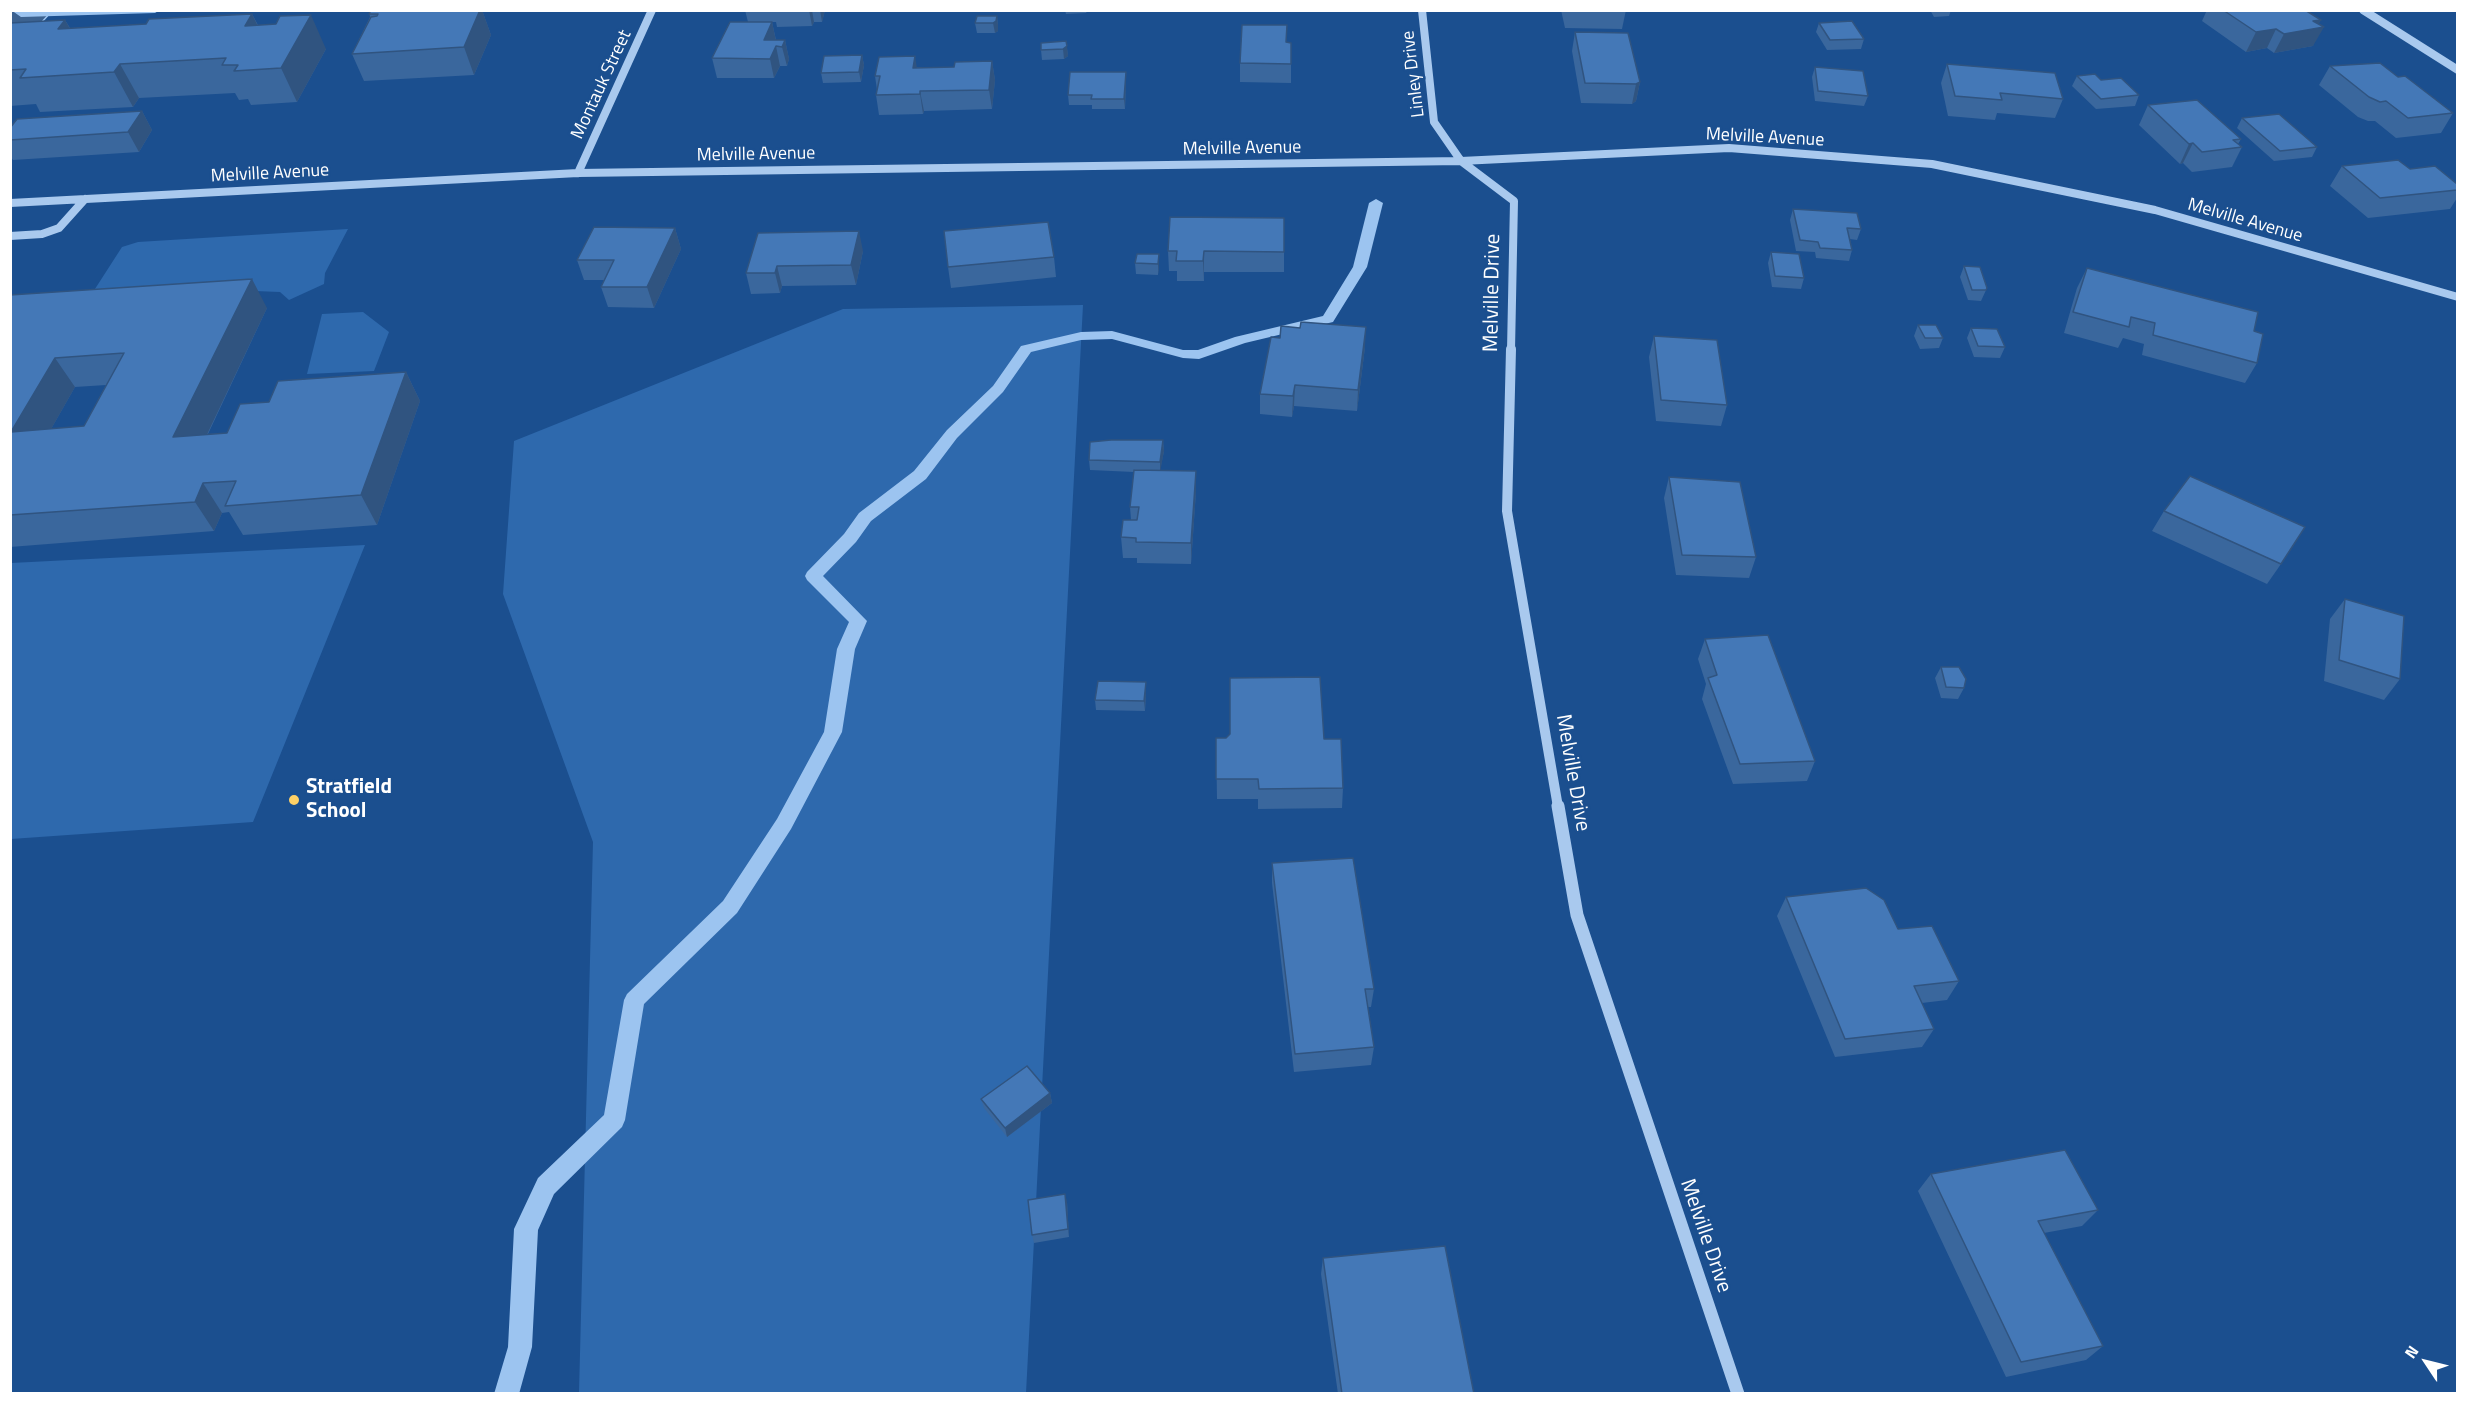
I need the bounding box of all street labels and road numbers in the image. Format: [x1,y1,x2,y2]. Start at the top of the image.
street label: Montauk Street [567,27,637,143]
street label: Linley Drive [1398,29,1430,119]
street label: Melville Avenue [1705,124,1825,152]
street label: Melville Avenue [1183,137,1301,161]
street label: Melville Avenue [697,143,815,167]
street label: Melville Avenue [210,160,330,188]
street label: Melville Avenue [2185,194,2305,248]
street label: Melville Drive [1479,234,1507,352]
street label: Melville Drive [1549,712,1595,834]
street label: Melville Drive [1674,1176,1736,1296]

